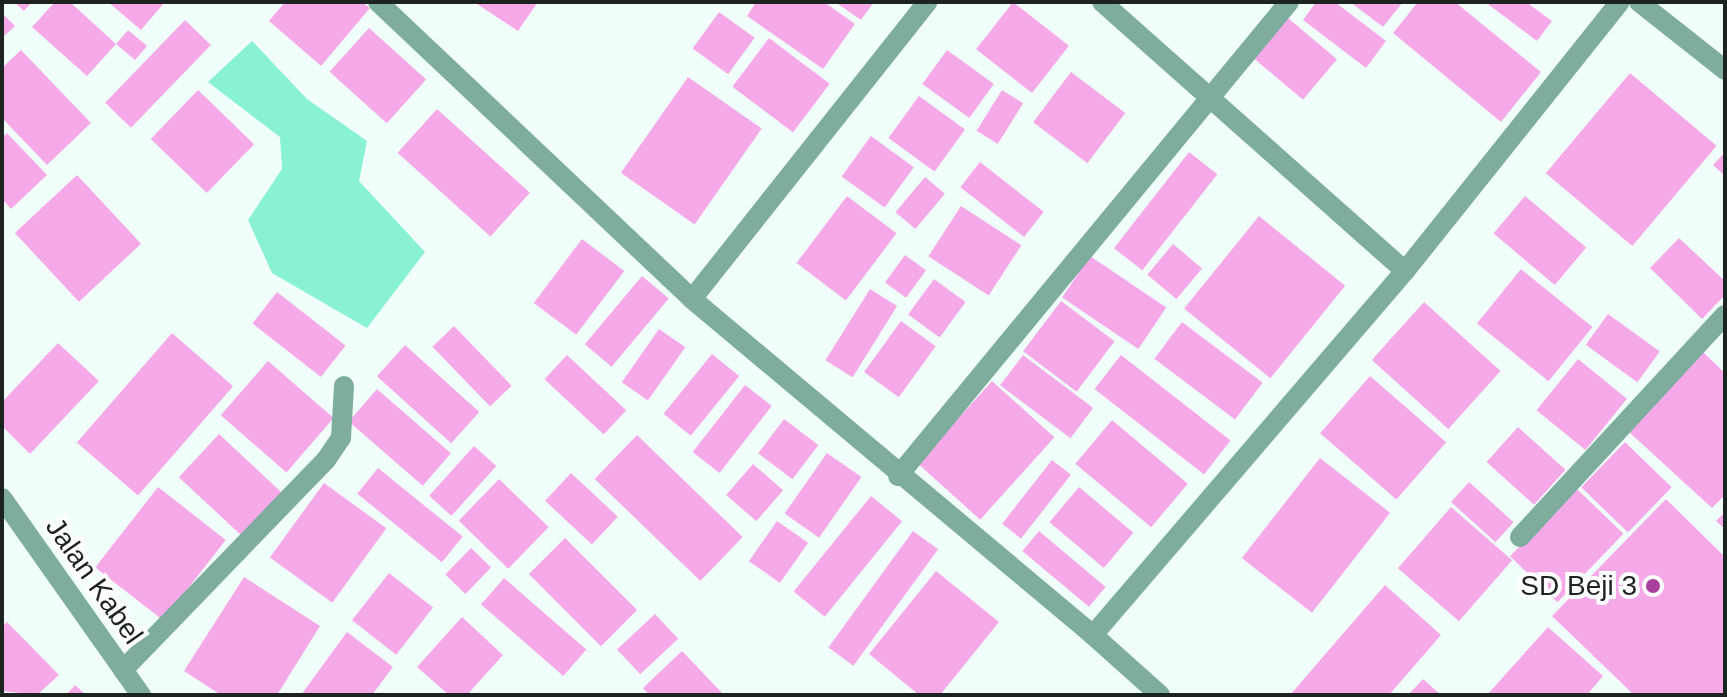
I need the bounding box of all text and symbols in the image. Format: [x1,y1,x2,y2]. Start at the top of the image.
street label: Jalan Kabel [38,511,150,651]
place label: SD Beji 3 [1520,569,1637,603]
marker: SD Beji 3 [1644,577,1662,595]

